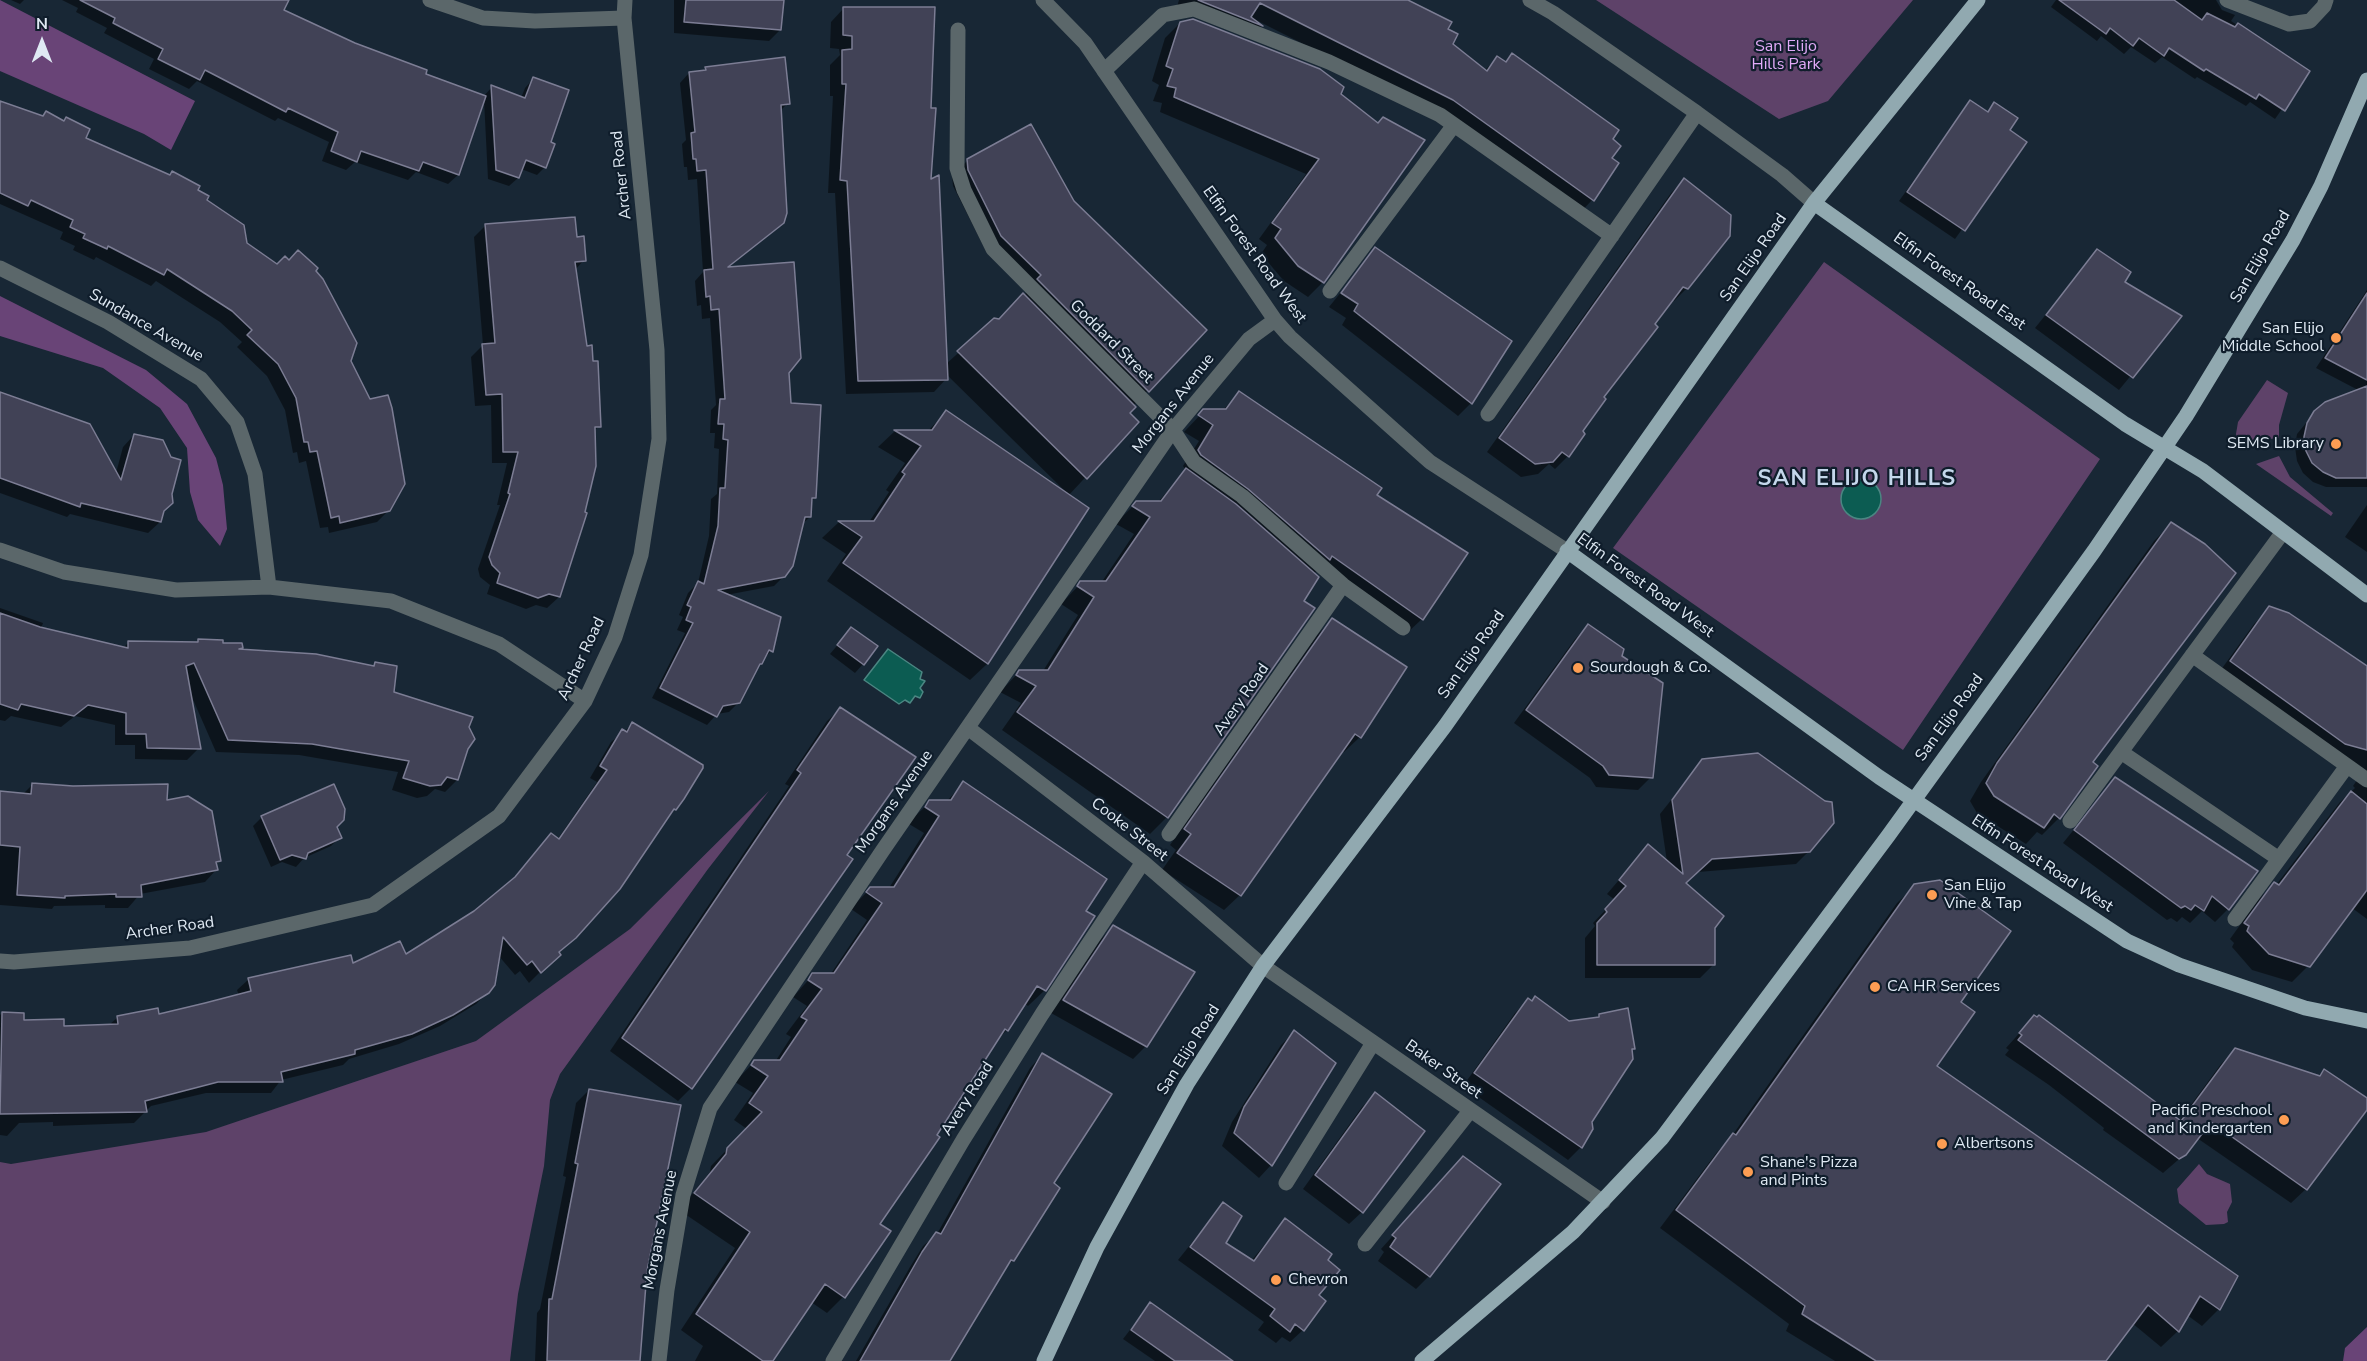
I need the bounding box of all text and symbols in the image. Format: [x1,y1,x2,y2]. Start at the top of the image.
north arrow [12,12,72,72]
text: N [36,13,48,35]
park label: San Elijo Hills Park [1751,37,1821,75]
street label: Archer Road [608,130,636,220]
street label: Elfin Forest Road West [1198,183,1310,327]
street label: San Elijo Road [2227,207,2295,307]
street label: San Elijo Road [1717,210,1791,306]
street label: Elfin Forest Road East [1889,229,2029,335]
street label: Sundance Avenue [85,285,207,367]
street label: Goddard Street [1065,296,1157,388]
place label: San Elijo Middle School [2222,319,2324,357]
marker: San Elijo Middle School [2329,331,2343,345]
street label: Morgans Avenue [1129,350,1219,458]
place label: SEMS Library [2227,434,2324,454]
marker: SEMS Library [2329,437,2343,451]
district label: SAN ELIJO HILLS [1757,467,1957,493]
street label: Elfin Forest Road West [1573,530,1717,642]
street label: San Elijo Road [1435,607,1509,703]
street label: Archer Road [554,614,610,704]
place label: Sourdough & Co. [1590,658,1711,678]
street label: Avery Road [1210,660,1274,740]
marker: Sourdough & Co. [1571,661,1585,675]
street label: San Elijo Road [1912,671,1988,765]
street label: Morgans Avenue [852,747,938,857]
street label: Cooke Street [1087,794,1171,866]
street label: Elfin Forest Road West [1968,811,2116,917]
place label: San Elijo Vine & Tap [1944,876,2022,914]
marker: San Elijo Vine & Tap [1925,888,1939,902]
street label: Archer Road [124,913,216,945]
place label: CA HR Services [1887,977,2000,997]
marker: CA HR Services [1868,980,1882,994]
street label: San Elijo Road [1153,1001,1225,1099]
street label: Baker Street [1401,1037,1485,1103]
street label: Avery Road [938,1058,998,1140]
place label: Pacific Preschool and Kindergarten [2148,1101,2272,1139]
marker: Pacific Preschool and Kindergarten [2277,1113,2291,1127]
place label: Albertsons [1954,1134,2033,1154]
marker: Albertsons [1935,1137,1949,1151]
place label: Shane's Pizza and Pints [1760,1153,1857,1191]
marker: Shane's Pizza and Pints [1741,1165,1755,1179]
street label: Morgans Avenue [640,1169,682,1291]
place label: Chevron [1288,1270,1348,1290]
marker: Chevron [1269,1273,1283,1287]

